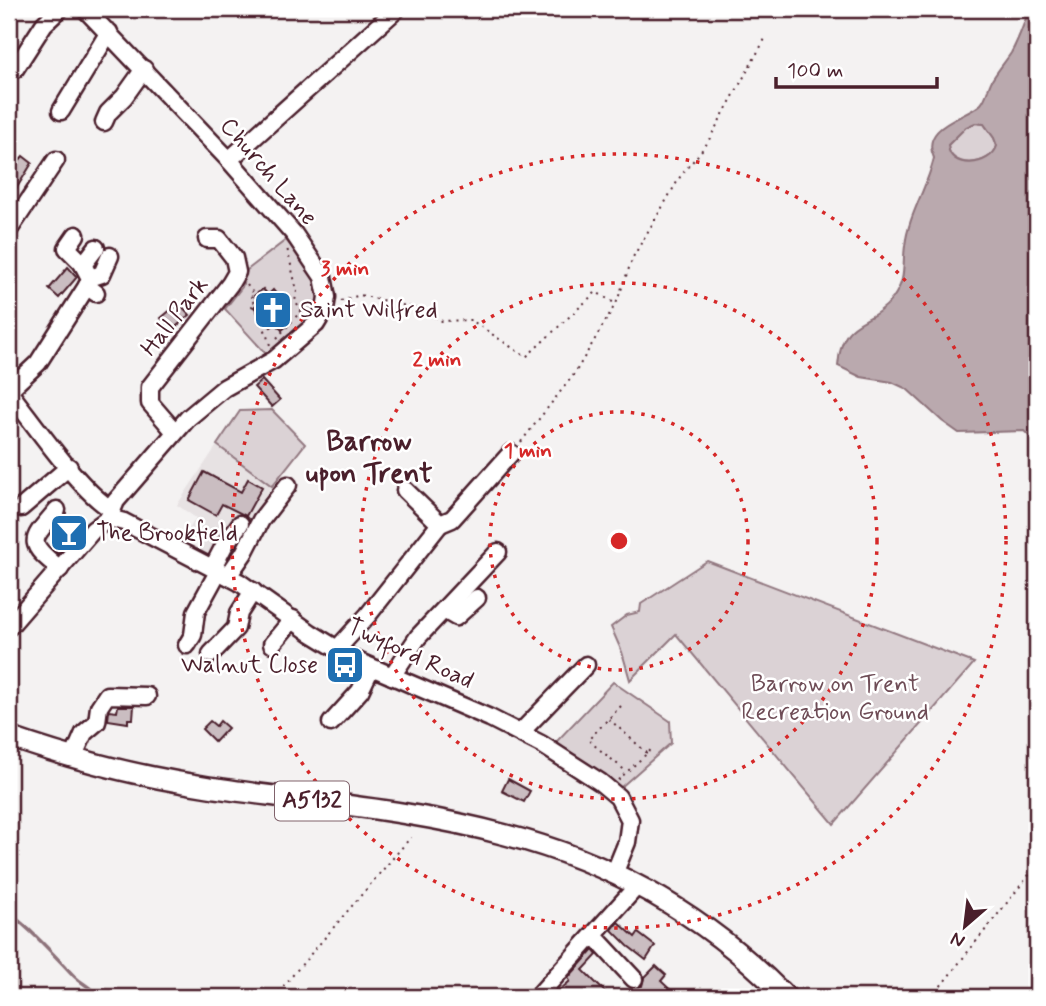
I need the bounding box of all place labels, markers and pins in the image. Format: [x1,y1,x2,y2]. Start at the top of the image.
church icon: Saint Wilfred [252,289,294,331]
place label: Saint Wilfred [300,295,438,326]
bar icon: The Brookfield [48,512,90,554]
place label: The Brookfield [96,518,238,549]
centre of rings [607,529,631,553]
bus stop icon: Walnut Close [324,644,366,686]
place label: Walnut Close [181,650,318,681]

